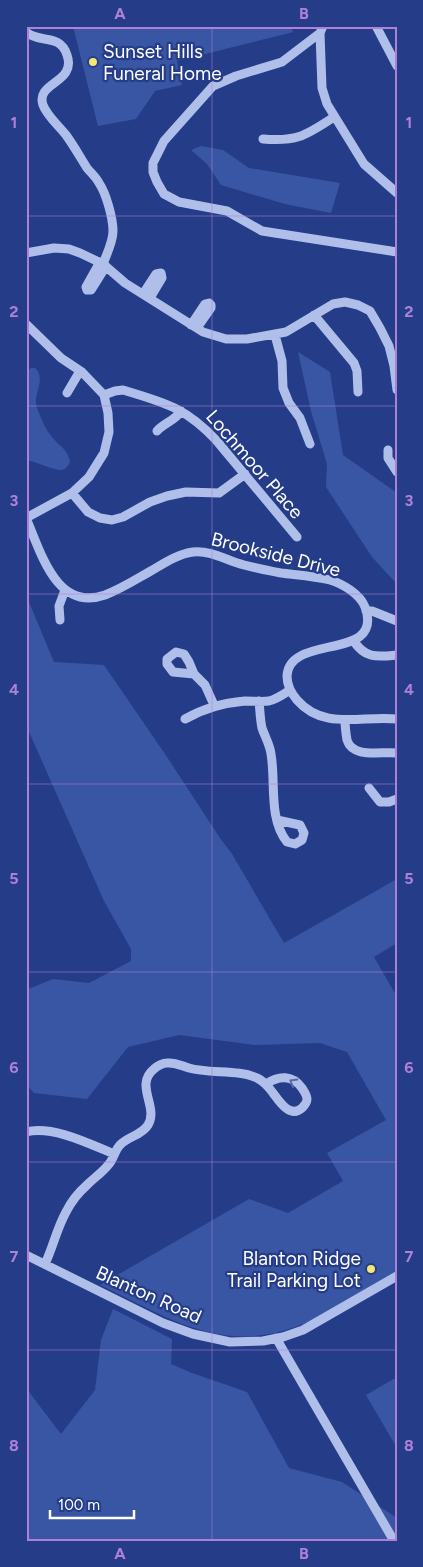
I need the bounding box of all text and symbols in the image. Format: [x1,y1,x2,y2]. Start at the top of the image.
text: A [114,4,126,23]
text: B [299,4,309,23]
place label: Sunset Hills Funeral Home [103,40,222,85]
marker: Sunset Hills Funeral Home [87,56,99,68]
text: 1 [11,113,17,132]
text: 1 [406,113,412,132]
text: 2 [9,302,19,321]
text: 2 [404,302,414,321]
street label: Lochmoor Place [201,405,308,523]
text: 3 [10,491,19,510]
text: 3 [405,491,414,510]
street label: Brookside Drive [209,527,343,582]
text: 4 [9,680,19,699]
text: 4 [404,680,414,699]
text: 5 [9,869,19,888]
text: 5 [404,869,414,888]
text: 6 [9,1058,19,1077]
text: 6 [404,1058,414,1077]
one-way arrow [289,1078,298,1088]
text: 7 [10,1247,19,1266]
place label: Blanton Ridge Trail Parking Lot [227,1247,361,1292]
text: 7 [405,1247,414,1266]
street label: Blanton Road [92,1261,205,1328]
marker: Blanton Ridge Trail Parking Lot [365,1263,377,1275]
text: 8 [9,1436,19,1455]
text: 8 [404,1436,414,1455]
scale bar [50,1487,134,1519]
text: 100 m [58,1496,100,1514]
text: A [114,1544,126,1563]
text: B [299,1544,309,1563]

